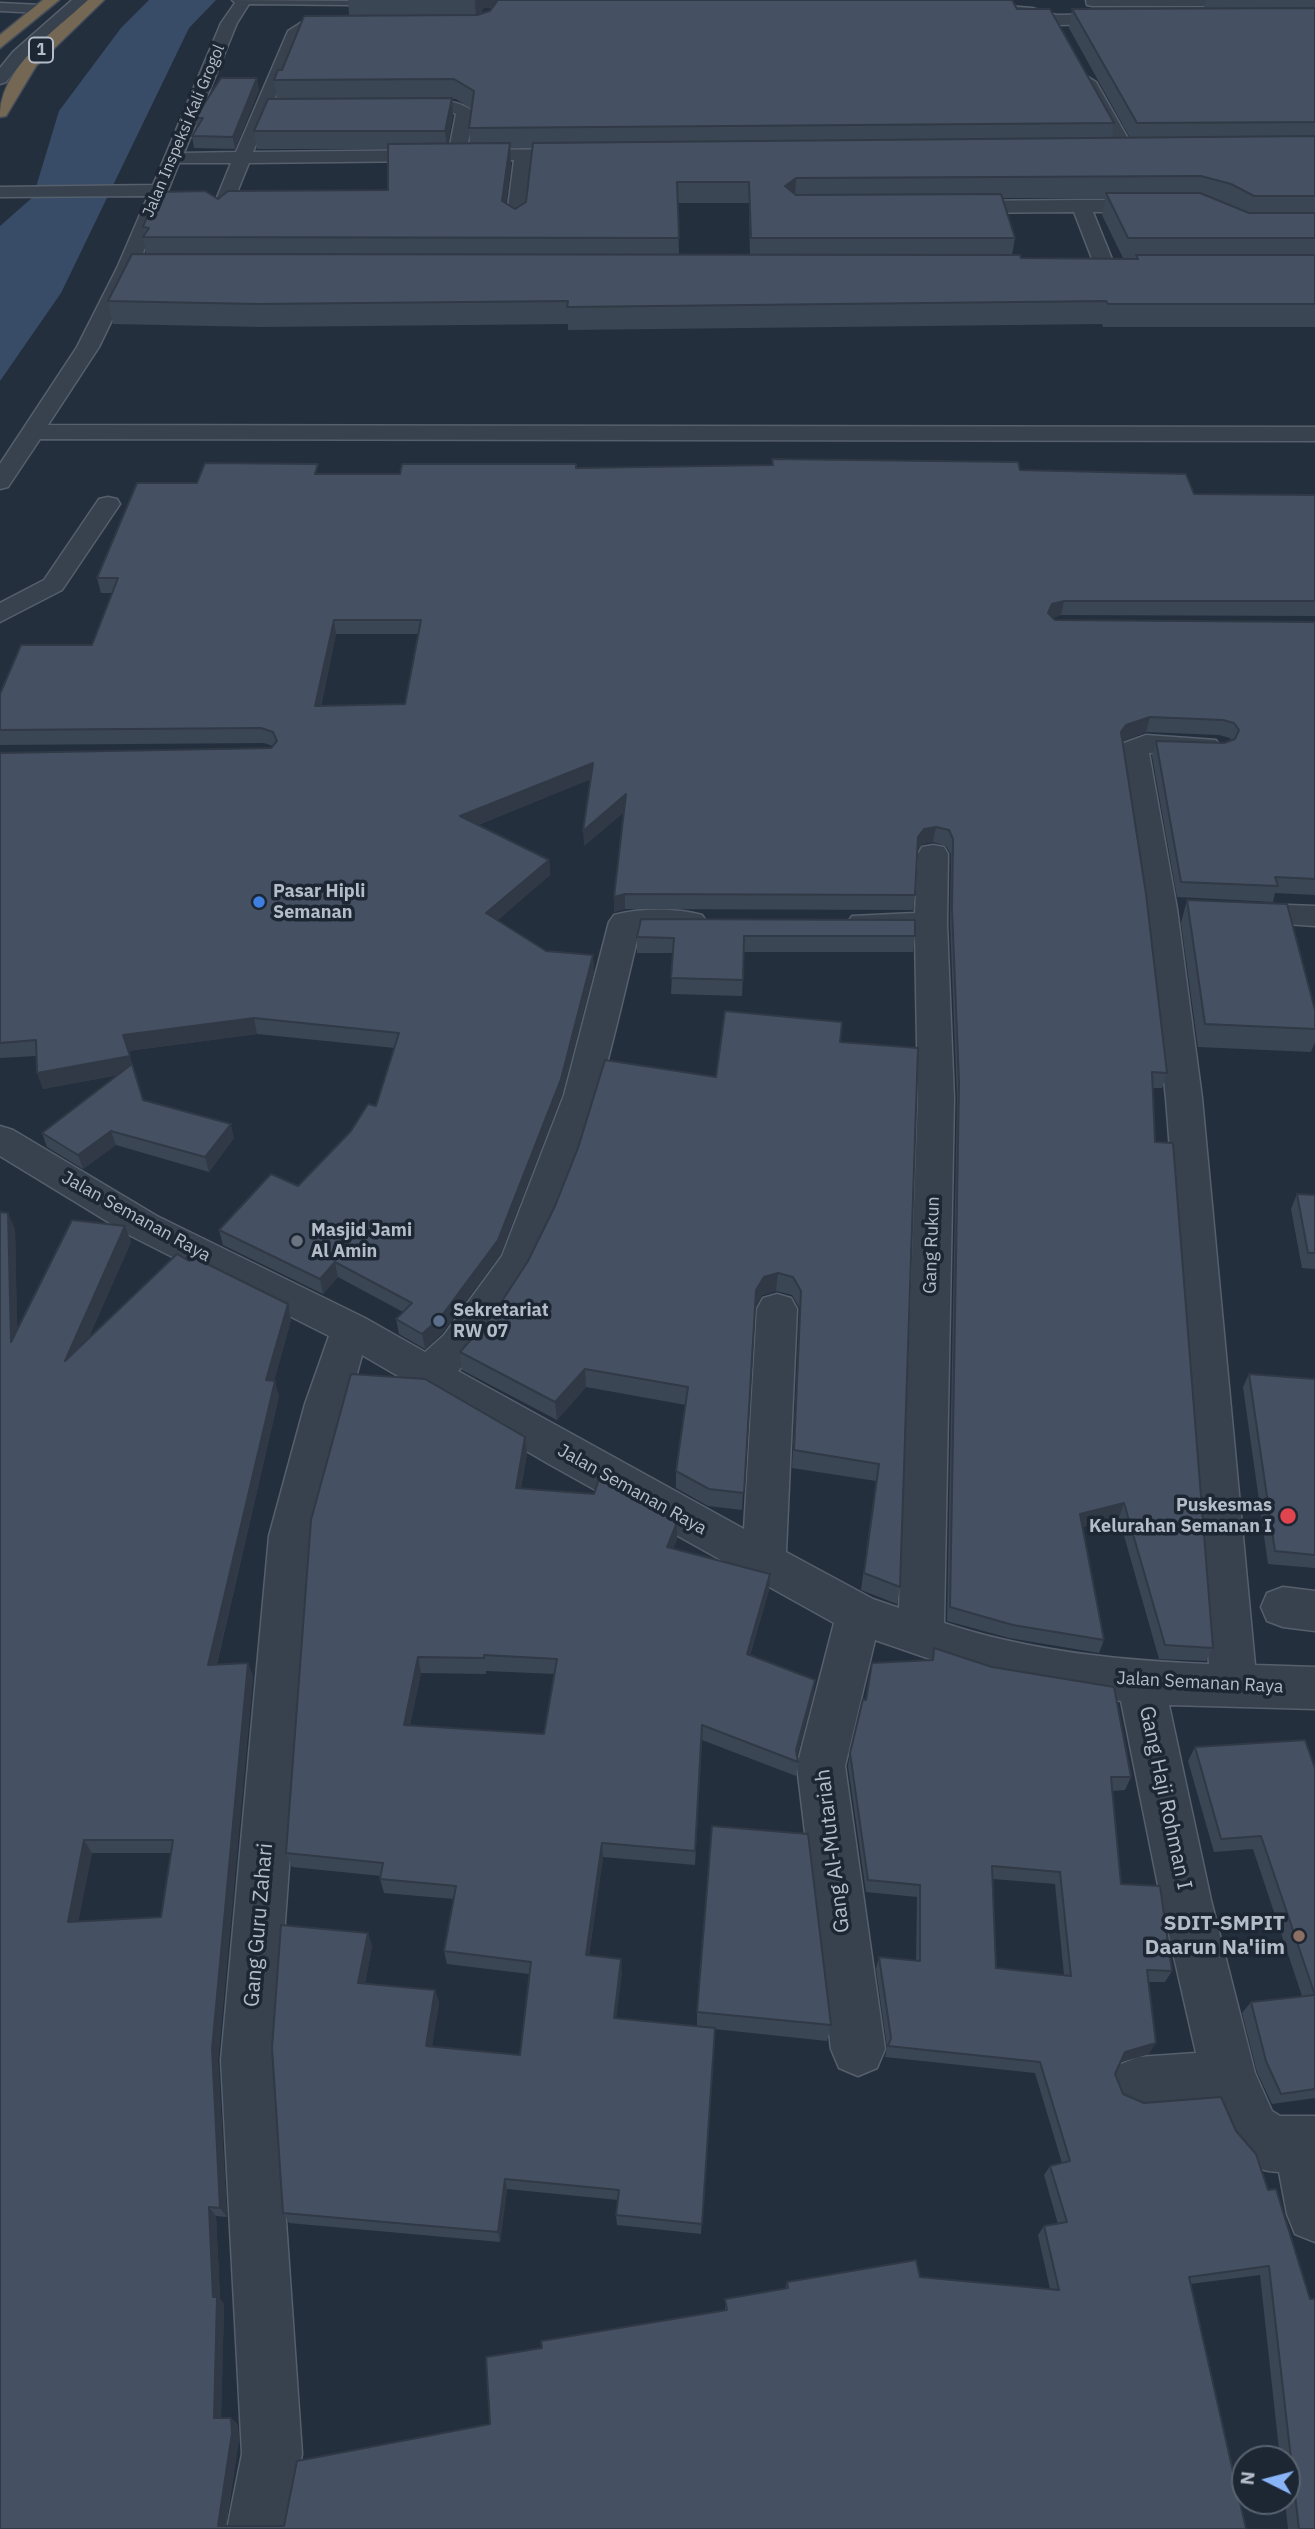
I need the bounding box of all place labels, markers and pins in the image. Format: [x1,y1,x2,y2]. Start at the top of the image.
place label: Pasar Hipli Semanan [273,881,365,924]
marker: Pasar Hipli Semanan [251,894,267,910]
place label: Masjid Jami Al Amin [311,1220,412,1262]
marker: Masjid Jami Al Amin [289,1233,305,1249]
place label: Sekretariat RW 07 [453,1300,549,1342]
marker: Sekretariat RW 07 [431,1313,447,1329]
place label: Puskesmas Kelurahan Semanan I [1089,1495,1272,1538]
marker: Puskesmas Kelurahan Semanan I [1278,1506,1298,1526]
place label: SDIT-SMPIT Daarun Na'iim [1145,1911,1285,1961]
marker: SDIT-SMPIT Daarun Na'iim [1291,1928,1307,1944]

